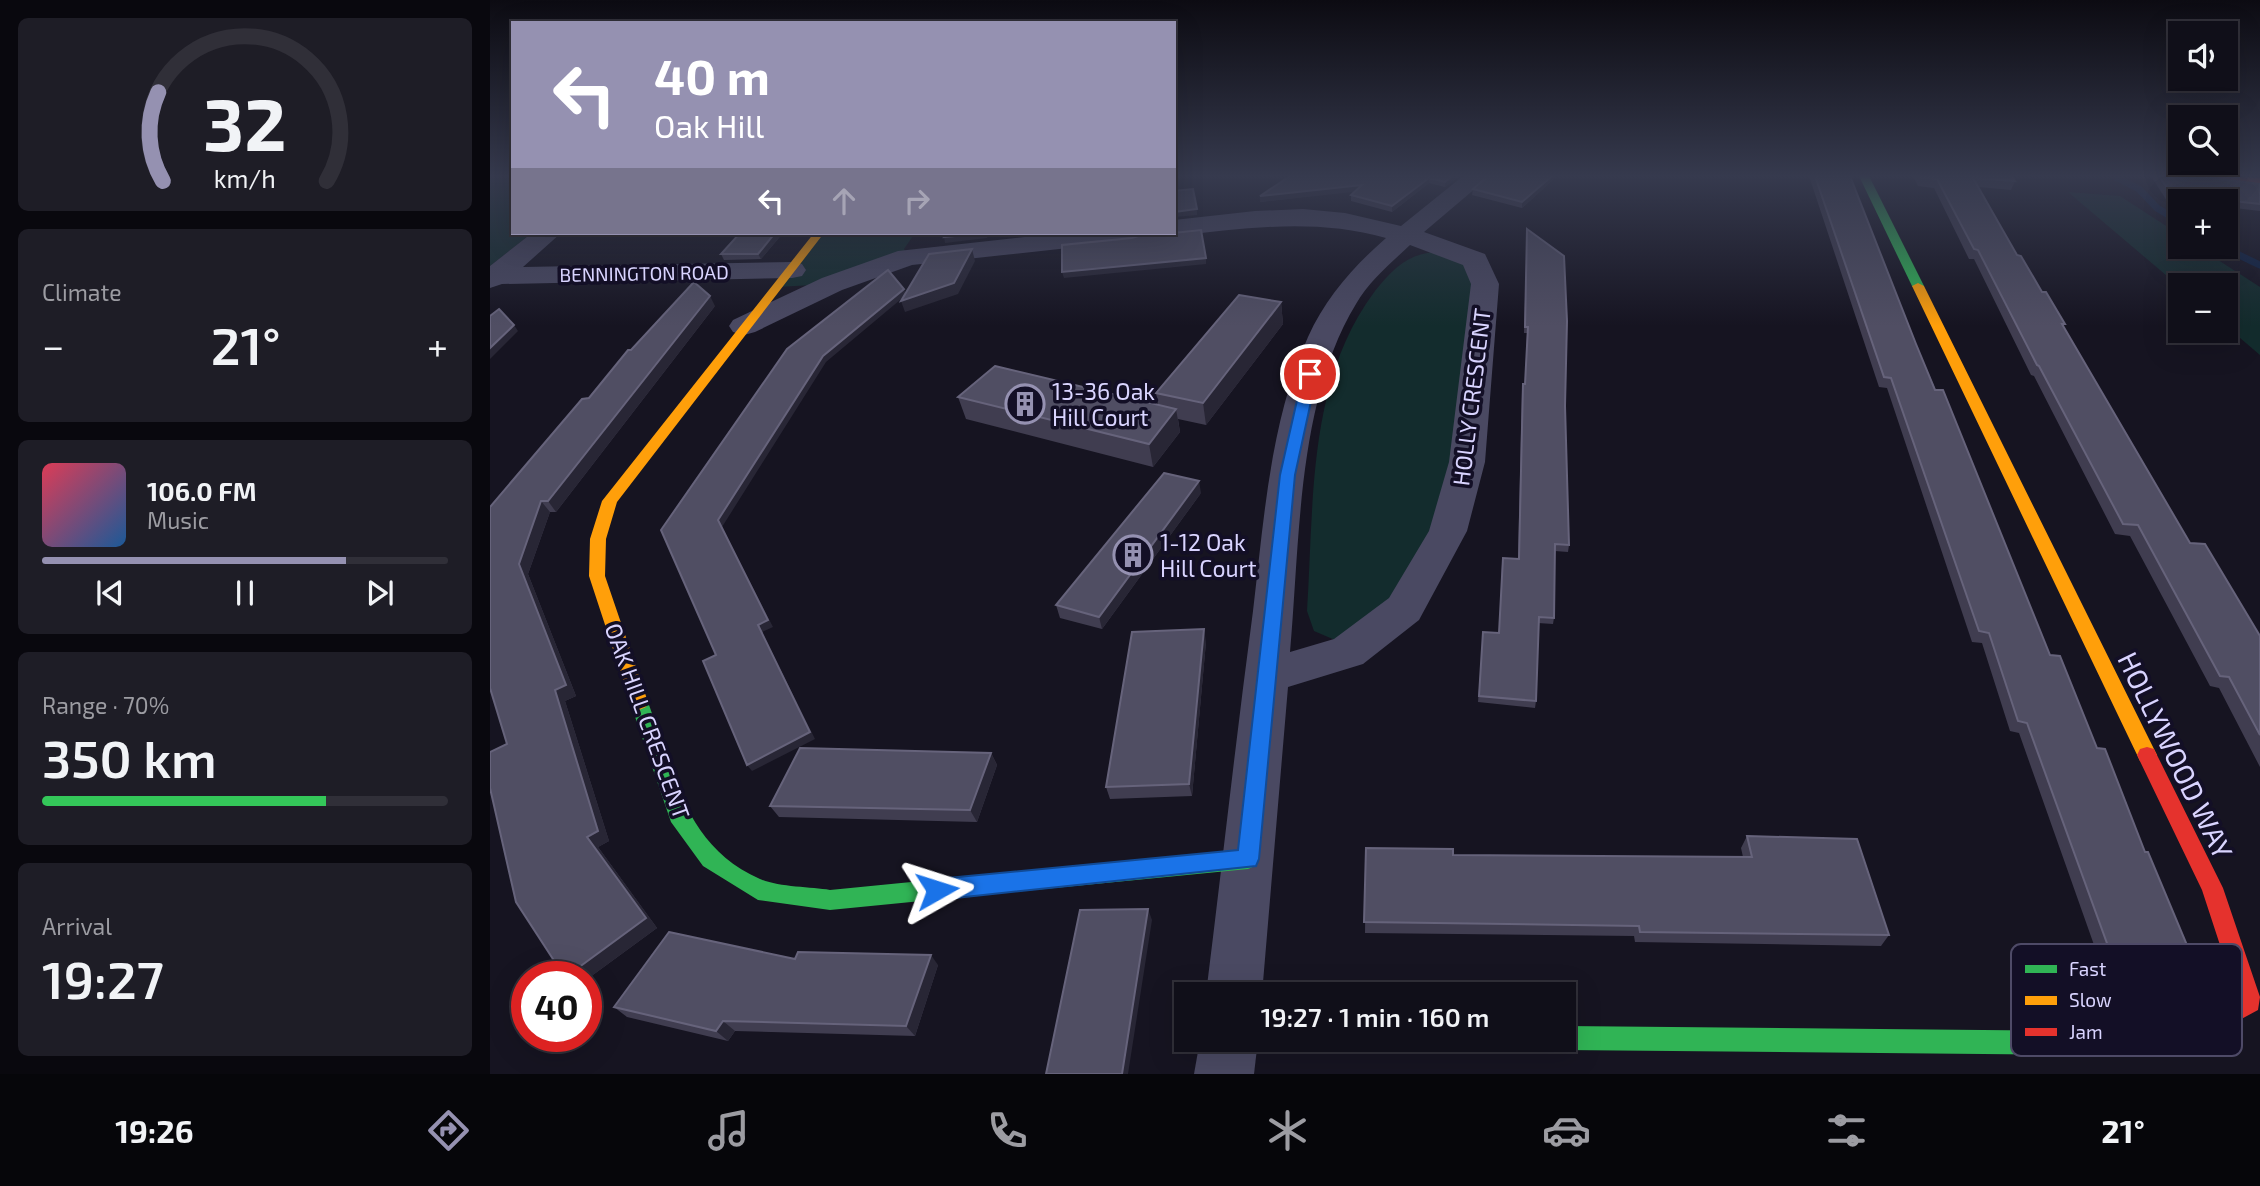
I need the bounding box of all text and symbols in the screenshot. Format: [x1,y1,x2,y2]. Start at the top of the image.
map controls [2168,21,2238,343]
button: sound [2168,21,2238,91]
text: 40 m [654,46,770,105]
icon: left [539,49,630,140]
text: 32 [203,78,287,166]
button: search [2168,105,2238,175]
text: Oak Hill [654,106,764,144]
text: km/h [214,162,276,192]
icon: left [752,182,790,220]
icon: ahead [825,182,863,220]
icon: right [898,182,936,220]
button: + [2168,189,2238,259]
street label: BENNINGTON ROAD [559,260,729,286]
button: − [2168,273,2238,343]
text: Climate [42,278,122,306]
street label: HOLLY CRESCENT [1446,307,1496,487]
text: 21° [211,313,281,375]
text: − [42,322,64,368]
text: + [427,322,448,368]
pin [1280,344,1340,404]
icon: arrive [1291,355,1329,393]
place label: 13-36 Oak Hill Court [1052,377,1155,431]
building icon: 13-36 Oak Hill Court [1004,383,1046,425]
text: 106.0 FM [147,475,257,506]
text: Music [147,506,209,534]
place label: 1-12 Oak Hill Court [1160,528,1257,582]
building icon: 1-12 Oak Hill Court [1112,534,1154,576]
icon: previous [91,574,129,612]
icon: pause [226,574,264,612]
icon: next [361,574,399,612]
street label: OAK HILL CRESCENT [600,619,696,823]
street label: HOLLYWOOD WAY [2111,646,2241,864]
text: Range · 70% [42,691,169,719]
text: 350 km [42,726,217,788]
position arrow [900,853,974,927]
text: Arrival [42,912,112,940]
legend [2011,944,2242,1056]
text: 19:27 [42,947,164,1009]
text: Fast [2069,957,2106,980]
speed limit sign: 40 [511,961,602,1052]
text: Slow [2069,988,2112,1011]
text: 19:27 · 1 min · 160 m [1261,1001,1489,1032]
text: Jam [2069,1020,2103,1043]
icon: directions [424,1106,473,1155]
icon: music [704,1106,753,1155]
icon: phone [983,1106,1032,1155]
icon: climate [1263,1106,1312,1155]
icon: car [1542,1106,1591,1155]
icon: filters [1822,1106,1871,1155]
text: 19:26 [115,1111,194,1149]
text: 21° [2101,1111,2145,1149]

